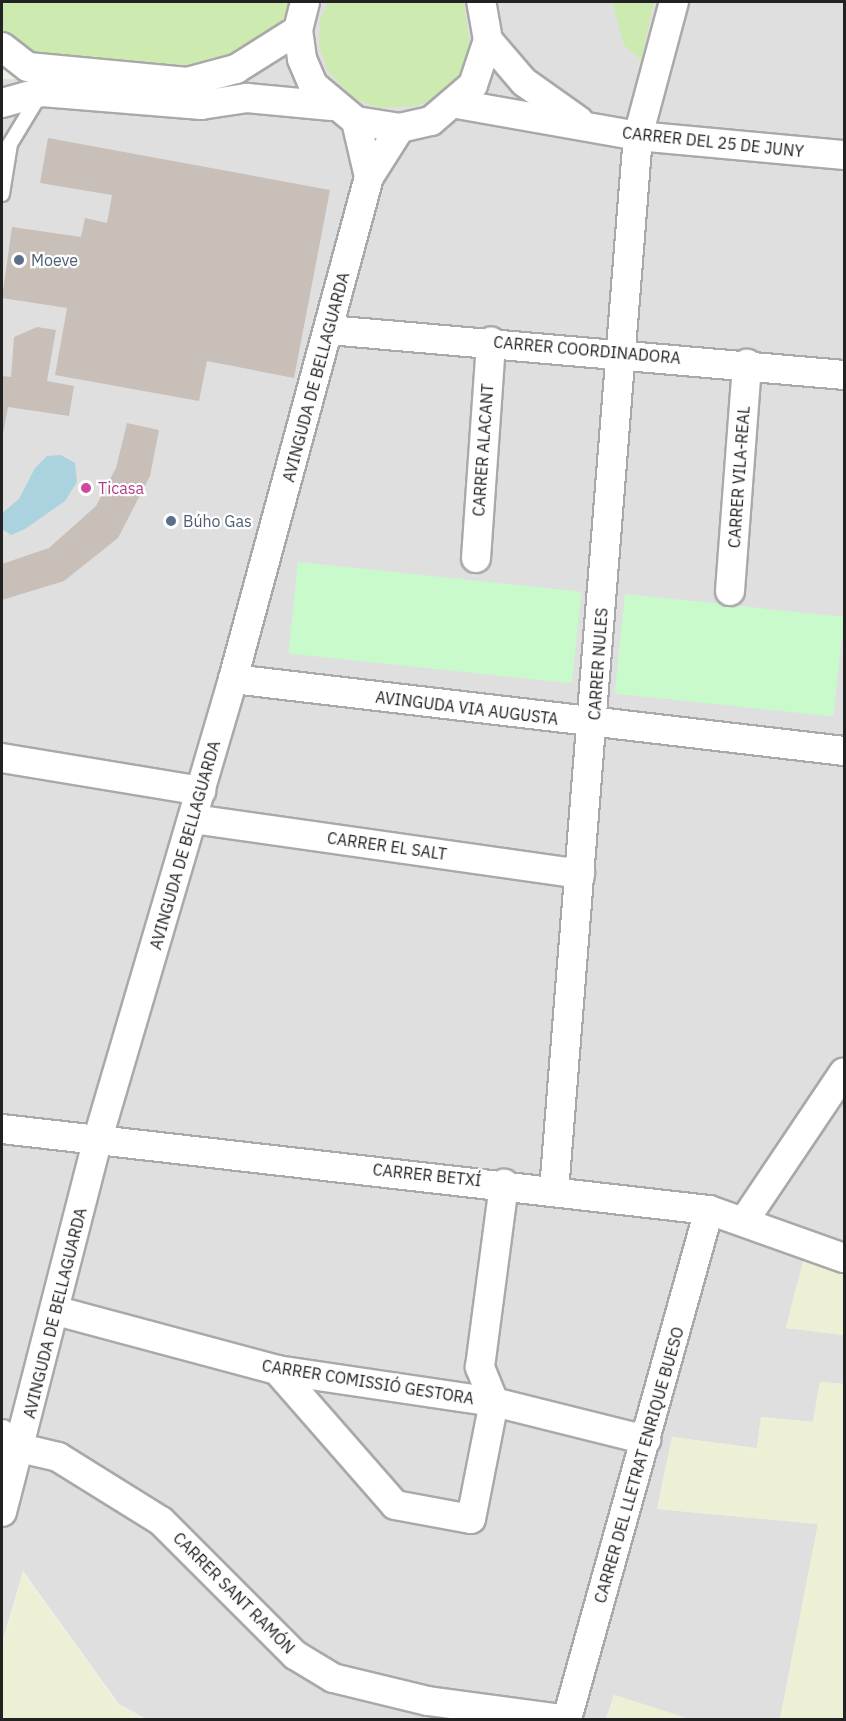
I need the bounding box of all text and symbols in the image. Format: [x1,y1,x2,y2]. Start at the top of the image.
street label: CARRER DEL 25 DE JUNY [621,123,805,161]
place label: Moeve [31,250,78,270]
marker: Moeve [12,253,26,267]
street label: AVINGUDA DE BELLAGUARDA [279,270,353,484]
street label: CARRER COORDINADORA [493,332,681,368]
street label: CARRER ALACANT [469,383,497,517]
street label: CARRER VILA-REAL [724,405,754,549]
place label: Ticasa [98,478,144,498]
marker: Ticasa [79,481,93,495]
place label: Búho Gas [183,511,252,531]
marker: Búho Gas [164,514,178,528]
street label: CARRER NULES [584,607,612,721]
street label: AVINGUDA VIA AUGUSTA [374,687,560,729]
street label: AVINGUDA DE BELLAGUARDA [146,738,224,952]
street label: CARRER EL SALT [326,828,448,864]
street label: CARRER BETXÍ [372,1160,482,1190]
street label: AVINGUDA DE BELLAGUARDA [19,1206,91,1420]
street label: CARRER DEL LLETRAT ENRIQUE BUESO [590,1325,688,1605]
street label: CARRER COMISSIÓ GESTORA [261,1356,475,1408]
street label: CARRER SANT RAMÓN [169,1528,299,1658]

